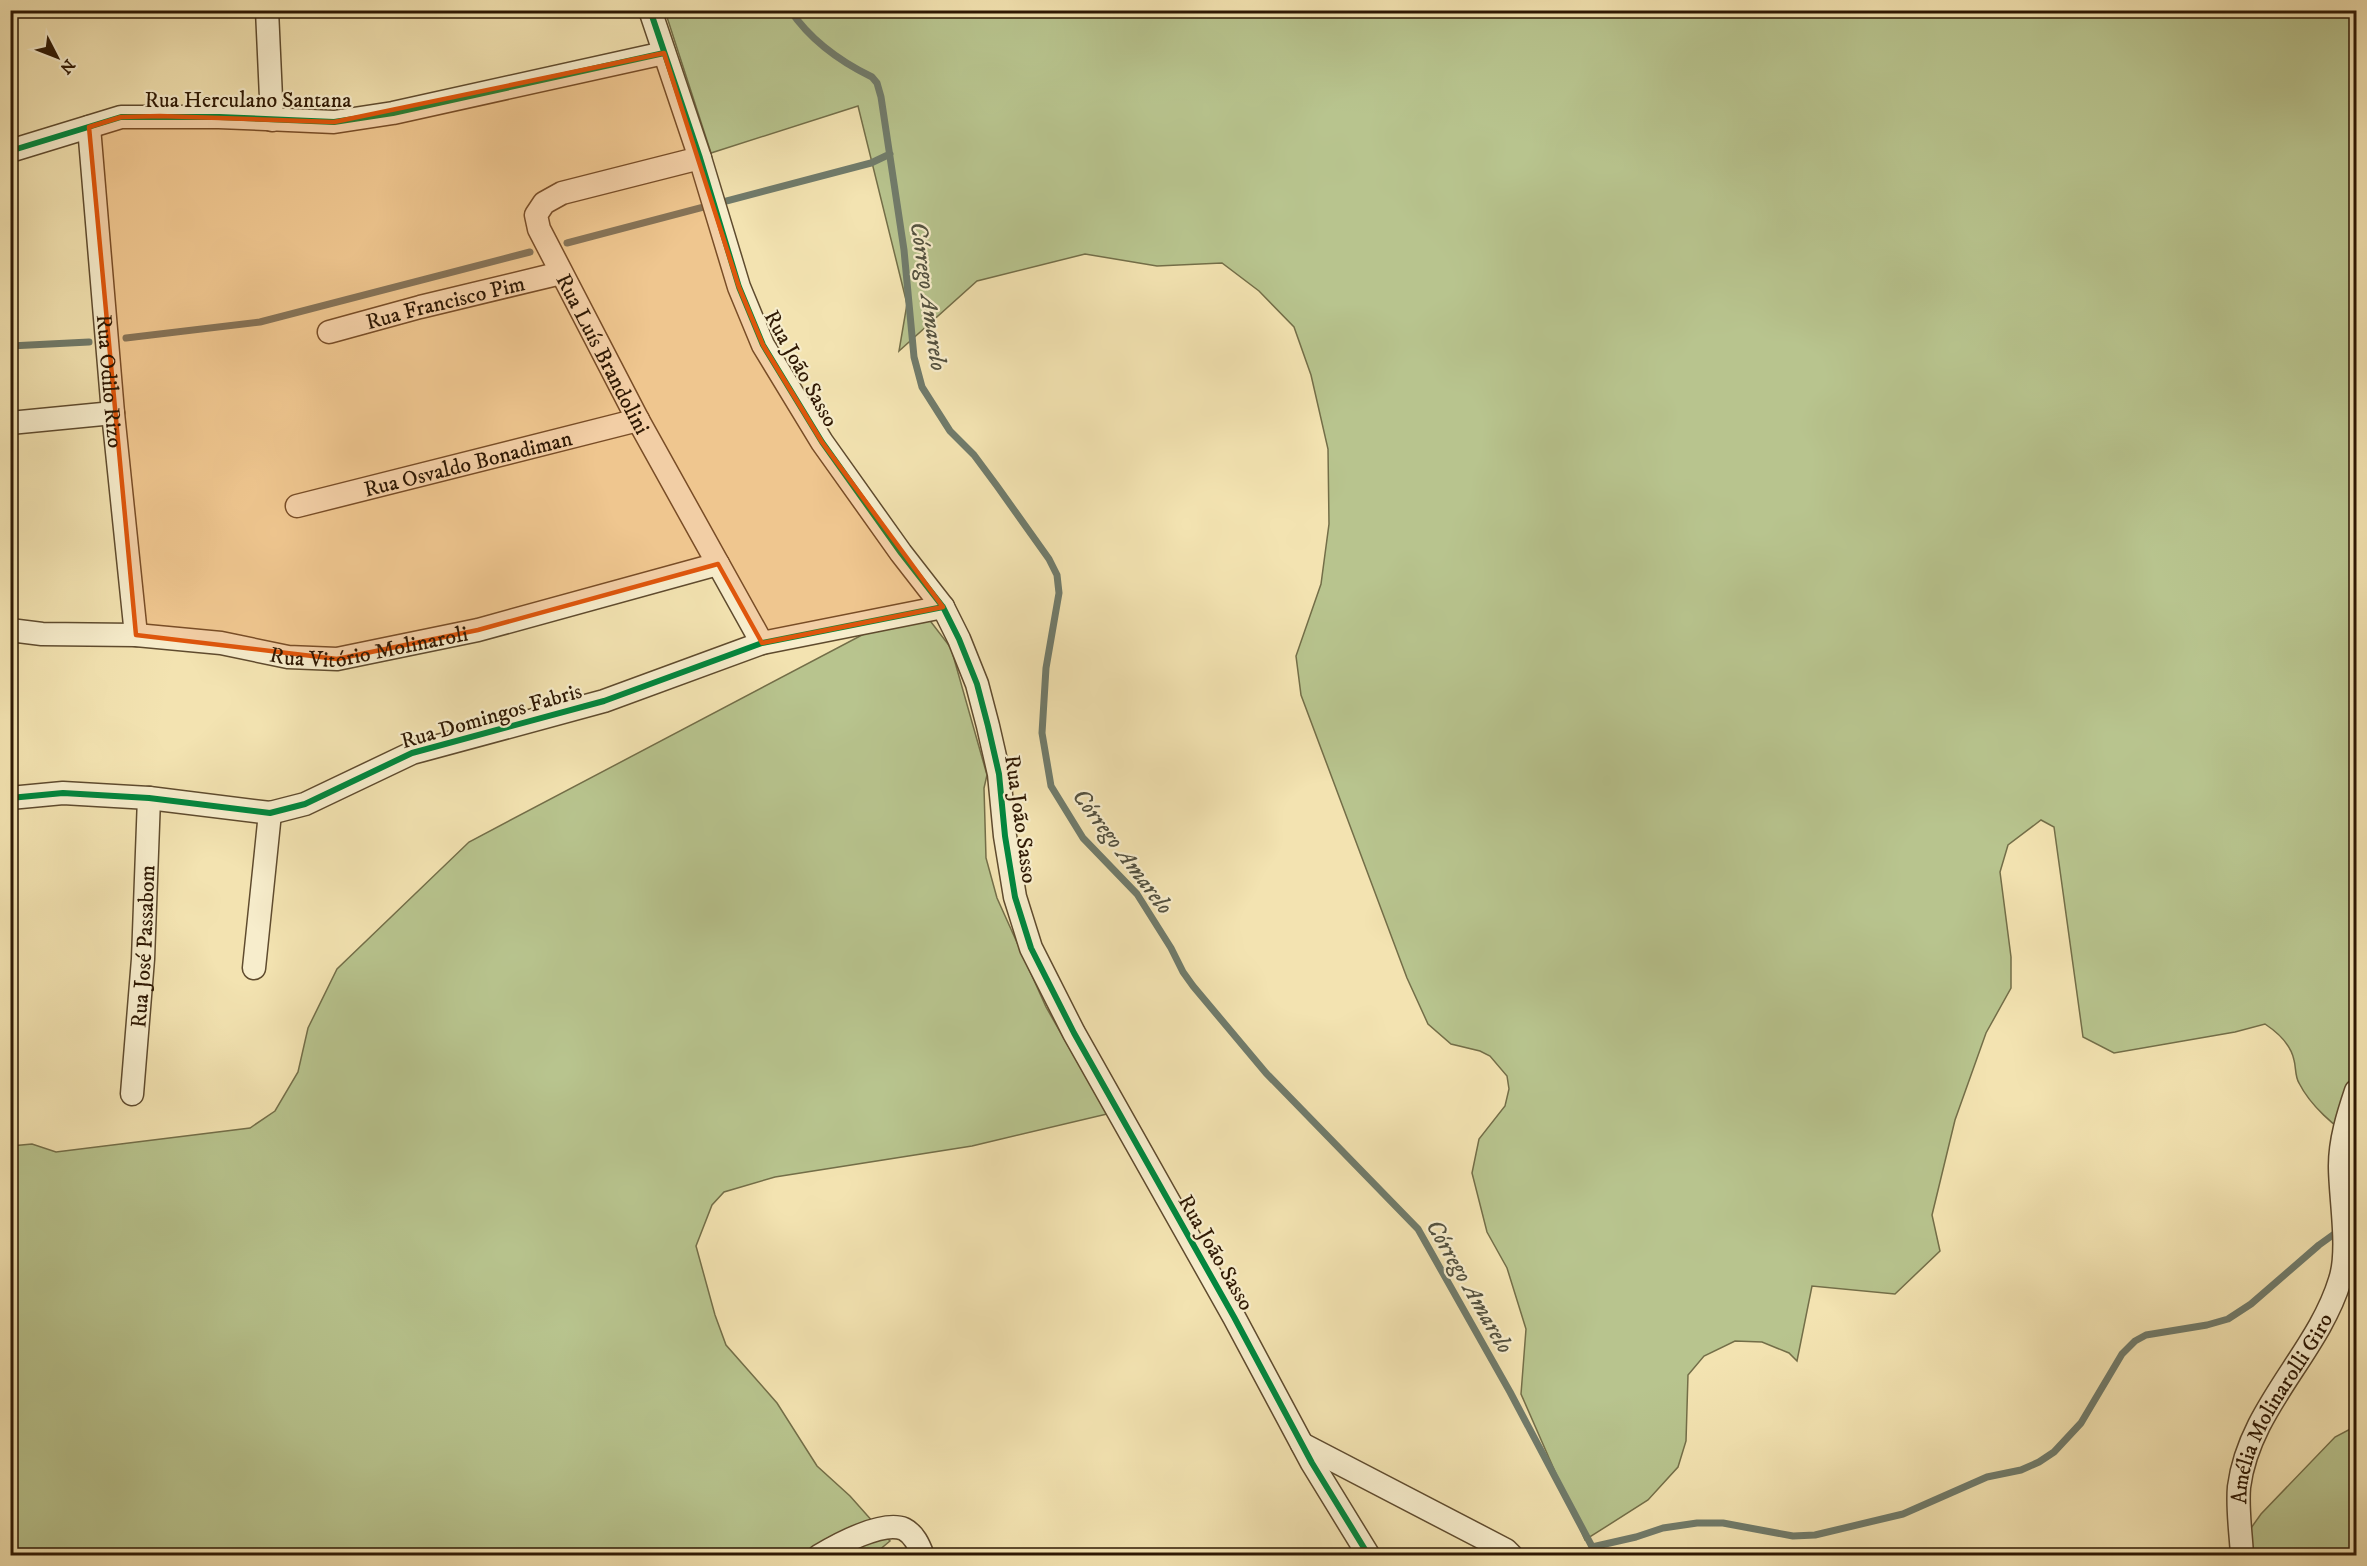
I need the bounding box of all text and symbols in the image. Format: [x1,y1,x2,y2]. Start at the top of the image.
north arrow [27,27,87,87]
text: N [56,55,79,78]
street label: Rua Herculano Santana [144,87,352,114]
water label: Córrego Amarelo [903,220,953,373]
street label: Rua Luís Brandolini [549,269,655,439]
street label: Rua Francisco Pim [363,270,528,336]
street label: Rua João Sasso [758,306,844,432]
street label: Rua Odilo Rizo [90,313,129,449]
street label: Rua Osvaldo Bonadiman [361,425,576,504]
street label: Rua Vitório Molinaroli [267,620,470,674]
street label: Rua Domingos Fabris [398,678,585,755]
street label: Rua João Sasso [998,753,1043,885]
water label: Córrego Amarelo [1065,783,1179,921]
street label: Rua José Passabom [125,864,161,1029]
street label: Rua João Sasso [1172,1190,1260,1316]
water label: Córrego Amarelo [1419,1214,1520,1359]
street label: Amélia Molinarolli Giro [2226,1309,2339,1504]

